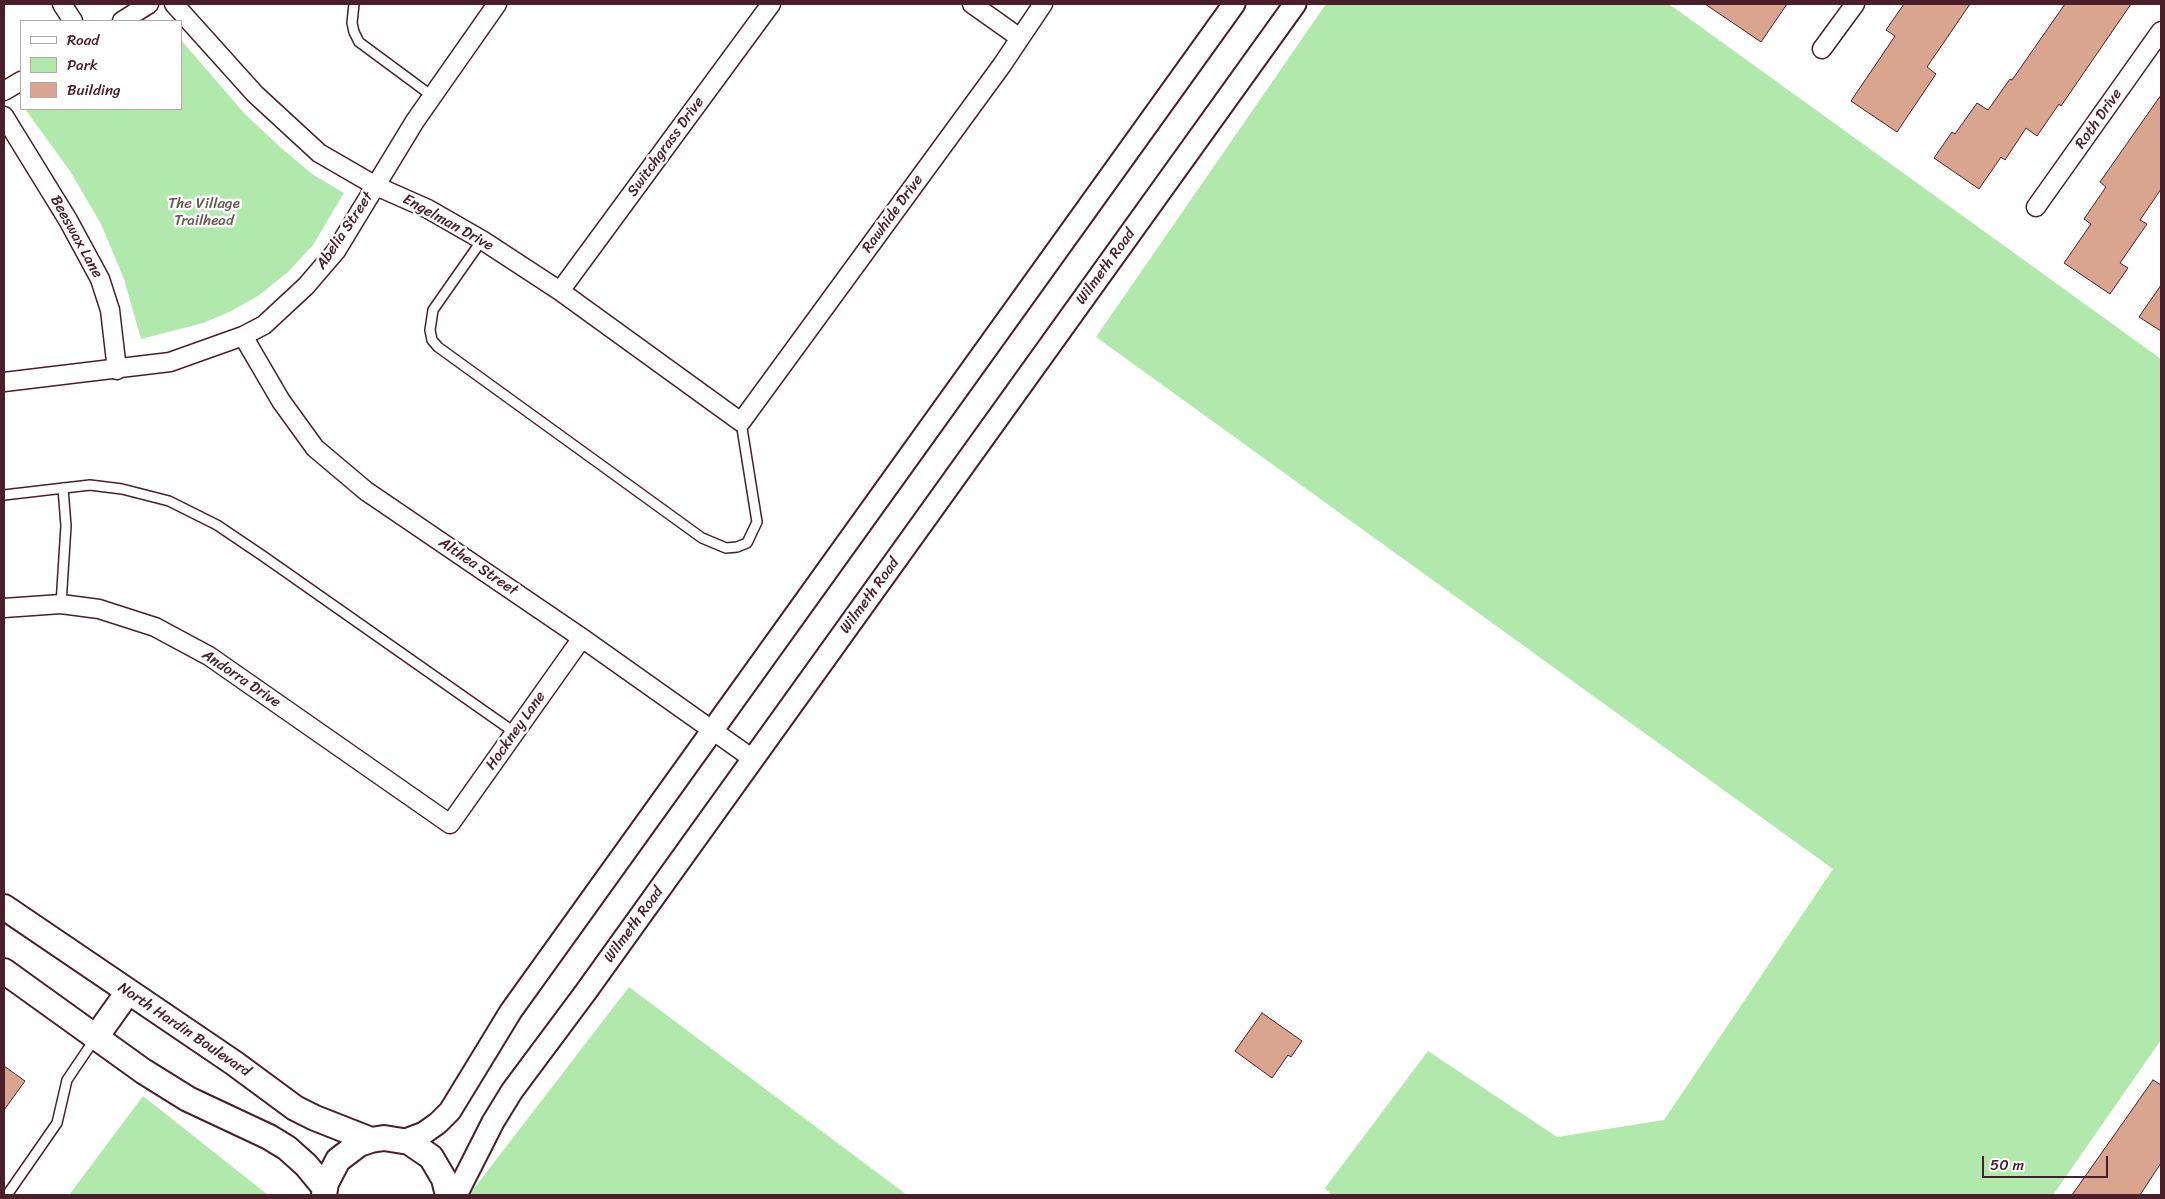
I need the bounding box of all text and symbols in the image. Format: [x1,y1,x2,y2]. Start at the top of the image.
legend [20,20,182,110]
text: Road [67,27,99,53]
text: Park [67,52,98,78]
text: Building [67,77,121,103]
street label: Roth Drive [2072,86,2126,152]
street label: Switchgrass Drive [624,94,708,200]
street label: Rawhide Drive [859,172,927,256]
street label: Abelia Street [313,189,377,273]
street label: Engelman Drive [399,191,497,255]
street label: Beeswax Lane [46,193,106,281]
park label: The Village Trailhead [168,195,240,230]
street label: Wilmeth Road [1073,226,1139,308]
street label: Althea Street [435,534,521,600]
street label: Wilmeth Road [837,555,903,637]
street label: Andorra Drive [198,646,284,712]
street label: Hockney Lane [482,688,550,774]
street label: Wilmeth Road [601,884,667,966]
street label: North Hardin Boulevard [114,979,254,1081]
scale bar [1985,1146,2111,1178]
text: 50 m [1990,1152,2024,1178]

